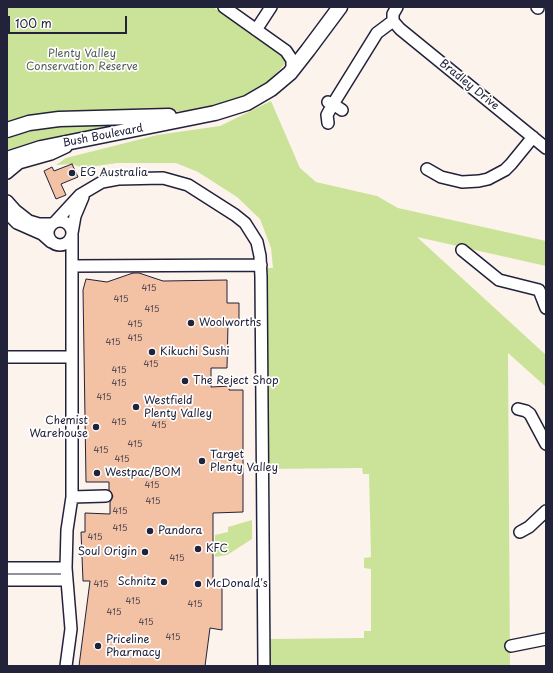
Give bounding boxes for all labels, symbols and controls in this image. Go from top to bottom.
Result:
scale bar [10,8,129,34]
text: 100 m [15,14,52,32]
park label: Plenty Valley Conservation Reserve [26,47,138,73]
street label: Bradley Drive [437,57,501,113]
street label: Bush Boulevard [62,122,144,150]
place label: EG Australia [80,166,148,180]
marker: EG Australia [67,168,77,178]
house number: 415 [141,284,157,294]
house number: 415 [113,295,129,305]
house number: 415 [144,305,160,315]
place label: Woolworths [199,316,261,330]
marker: Woolworths [186,318,196,328]
house number: 415 [127,320,143,330]
house number: 415 [127,334,143,344]
house number: 415 [105,338,121,348]
place label: Kikuchi Sushi [160,345,230,359]
marker: Kikuchi Sushi [147,347,157,357]
house number: 415 [143,360,159,370]
house number: 415 [111,366,127,376]
place label: The Reject Shop [193,374,279,388]
marker: The Reject Shop [180,376,190,386]
house number: 415 [111,379,127,389]
house number: 415 [96,393,112,403]
place label: Westfield Plenty Valley [144,394,212,420]
marker: Westfield Plenty Valley [131,402,141,412]
place label: Chemist Warehouse [29,414,88,440]
house number: 415 [111,418,127,428]
house number: 415 [151,421,167,431]
marker: Chemist Warehouse [91,422,101,432]
house number: 415 [127,440,143,450]
house number: 415 [93,446,109,456]
place label: Target Plenty Valley [210,448,278,474]
house number: 415 [114,455,130,465]
marker: Target Plenty Valley [197,456,207,466]
place label: Westpac/BOM [105,466,181,480]
marker: Westpac/BOM [92,468,102,478]
house number: 415 [144,481,160,491]
house number: 415 [145,497,161,507]
house number: 415 [112,507,128,517]
house number: 415 [112,524,128,534]
place label: Pandora [158,524,202,538]
marker: Pandora [145,526,155,536]
house number: 415 [87,533,103,543]
place label: KFC [206,542,228,556]
marker: KFC [193,544,203,554]
place label: Soul Origin [77,545,137,559]
marker: Soul Origin [140,547,150,557]
house number: 415 [169,554,185,564]
place label: Schnitz [118,575,156,589]
marker: Schnitz [159,577,169,587]
place label: McDonald's [206,577,268,591]
marker: McDonald's [193,579,203,589]
house number: 415 [93,580,109,590]
house number: 415 [125,597,141,607]
house number: 415 [187,600,203,610]
house number: 415 [106,608,122,618]
house number: 415 [138,618,154,628]
place label: Priceline Pharmacy [106,633,161,659]
house number: 415 [165,633,181,643]
marker: Priceline Pharmacy [93,641,103,651]

